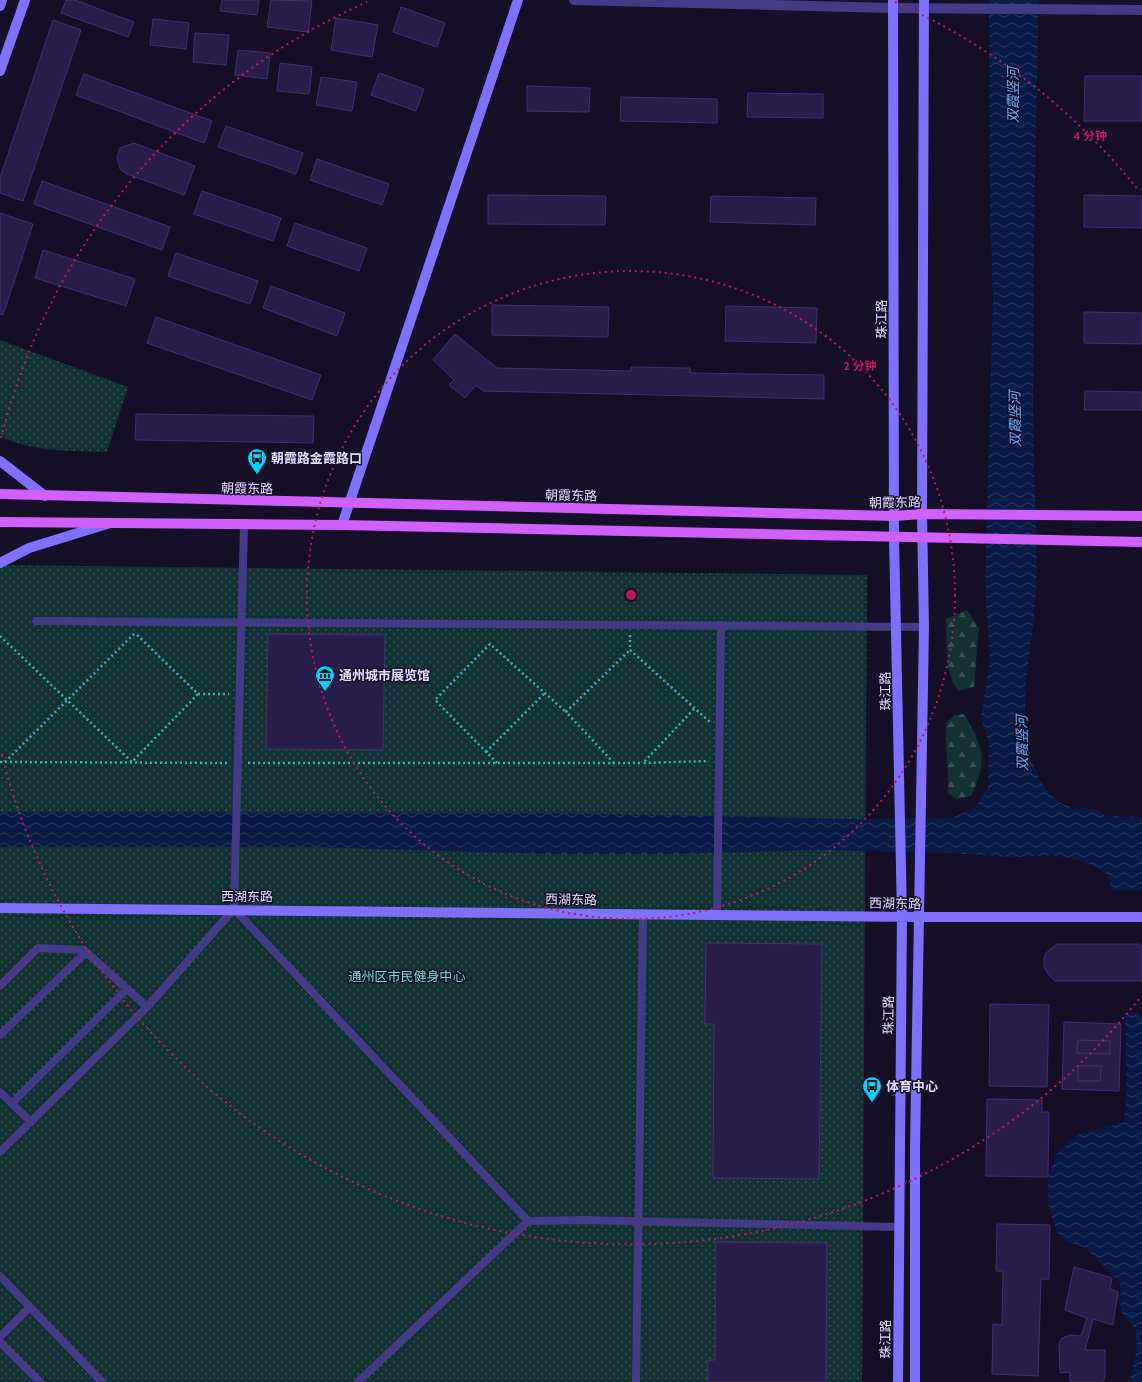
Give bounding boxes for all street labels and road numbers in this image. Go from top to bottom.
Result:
street label: 珠江路 [873,299,889,339]
street label: 朝霞东路 [221,480,273,496]
street label: 朝霞东路 [545,487,597,503]
street label: 朝霞东路 [869,494,921,510]
street label: 珠江路 [877,671,893,711]
street label: 西湖东路 [221,888,273,904]
street label: 西湖东路 [545,891,597,907]
street label: 西湖东路 [869,895,921,911]
street label: 珠江路 [880,995,896,1035]
street label: 珠江路 [877,1319,893,1359]

